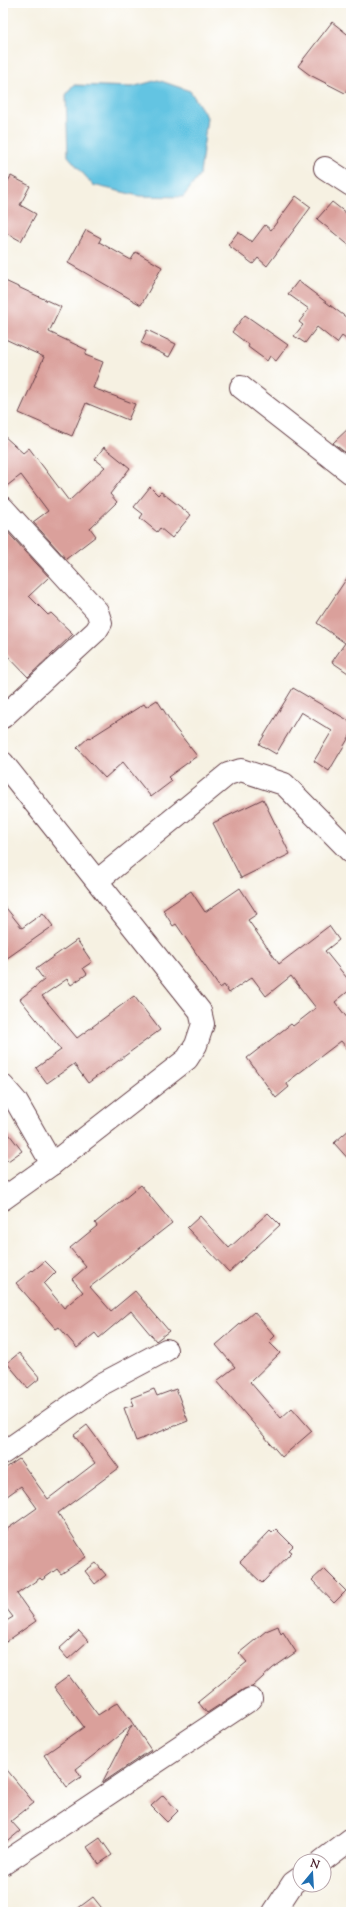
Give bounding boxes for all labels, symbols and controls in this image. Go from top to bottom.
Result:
north arrow [292,1853,332,1893]
text: N [307,1855,322,1873]

